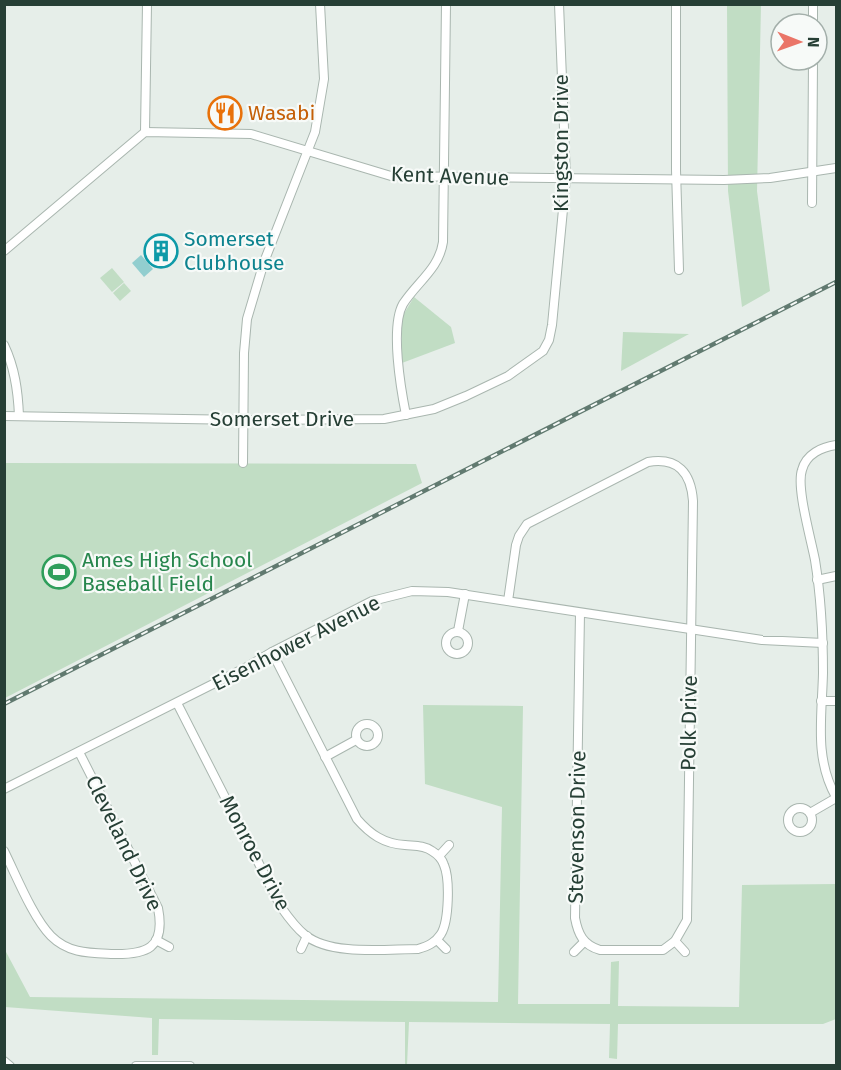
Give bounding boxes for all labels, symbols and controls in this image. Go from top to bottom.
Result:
north arrow [769,12,829,72]
text: N [804,37,823,48]
street label: Kingston Drive [548,74,574,212]
restaurant icon: Wasabi [207,95,243,131]
place label: Wasabi [248,100,315,126]
street label: Kent Avenue [390,161,510,191]
place label: Somerset Clubhouse [184,226,284,276]
building icon: Somerset Clubhouse [143,233,179,269]
street label: Somerset Drive [210,406,354,432]
place label: Ames High School Baseball Field [82,547,252,597]
sports icon: Ames High School Baseball Field [41,554,77,590]
street label: Eisenhower Avenue [208,589,384,697]
street label: Polk Drive [675,675,703,771]
street label: Stevenson Drive [563,750,591,904]
street label: Cleveland Drive [80,771,168,915]
street label: Monroe Drive [214,791,296,915]

